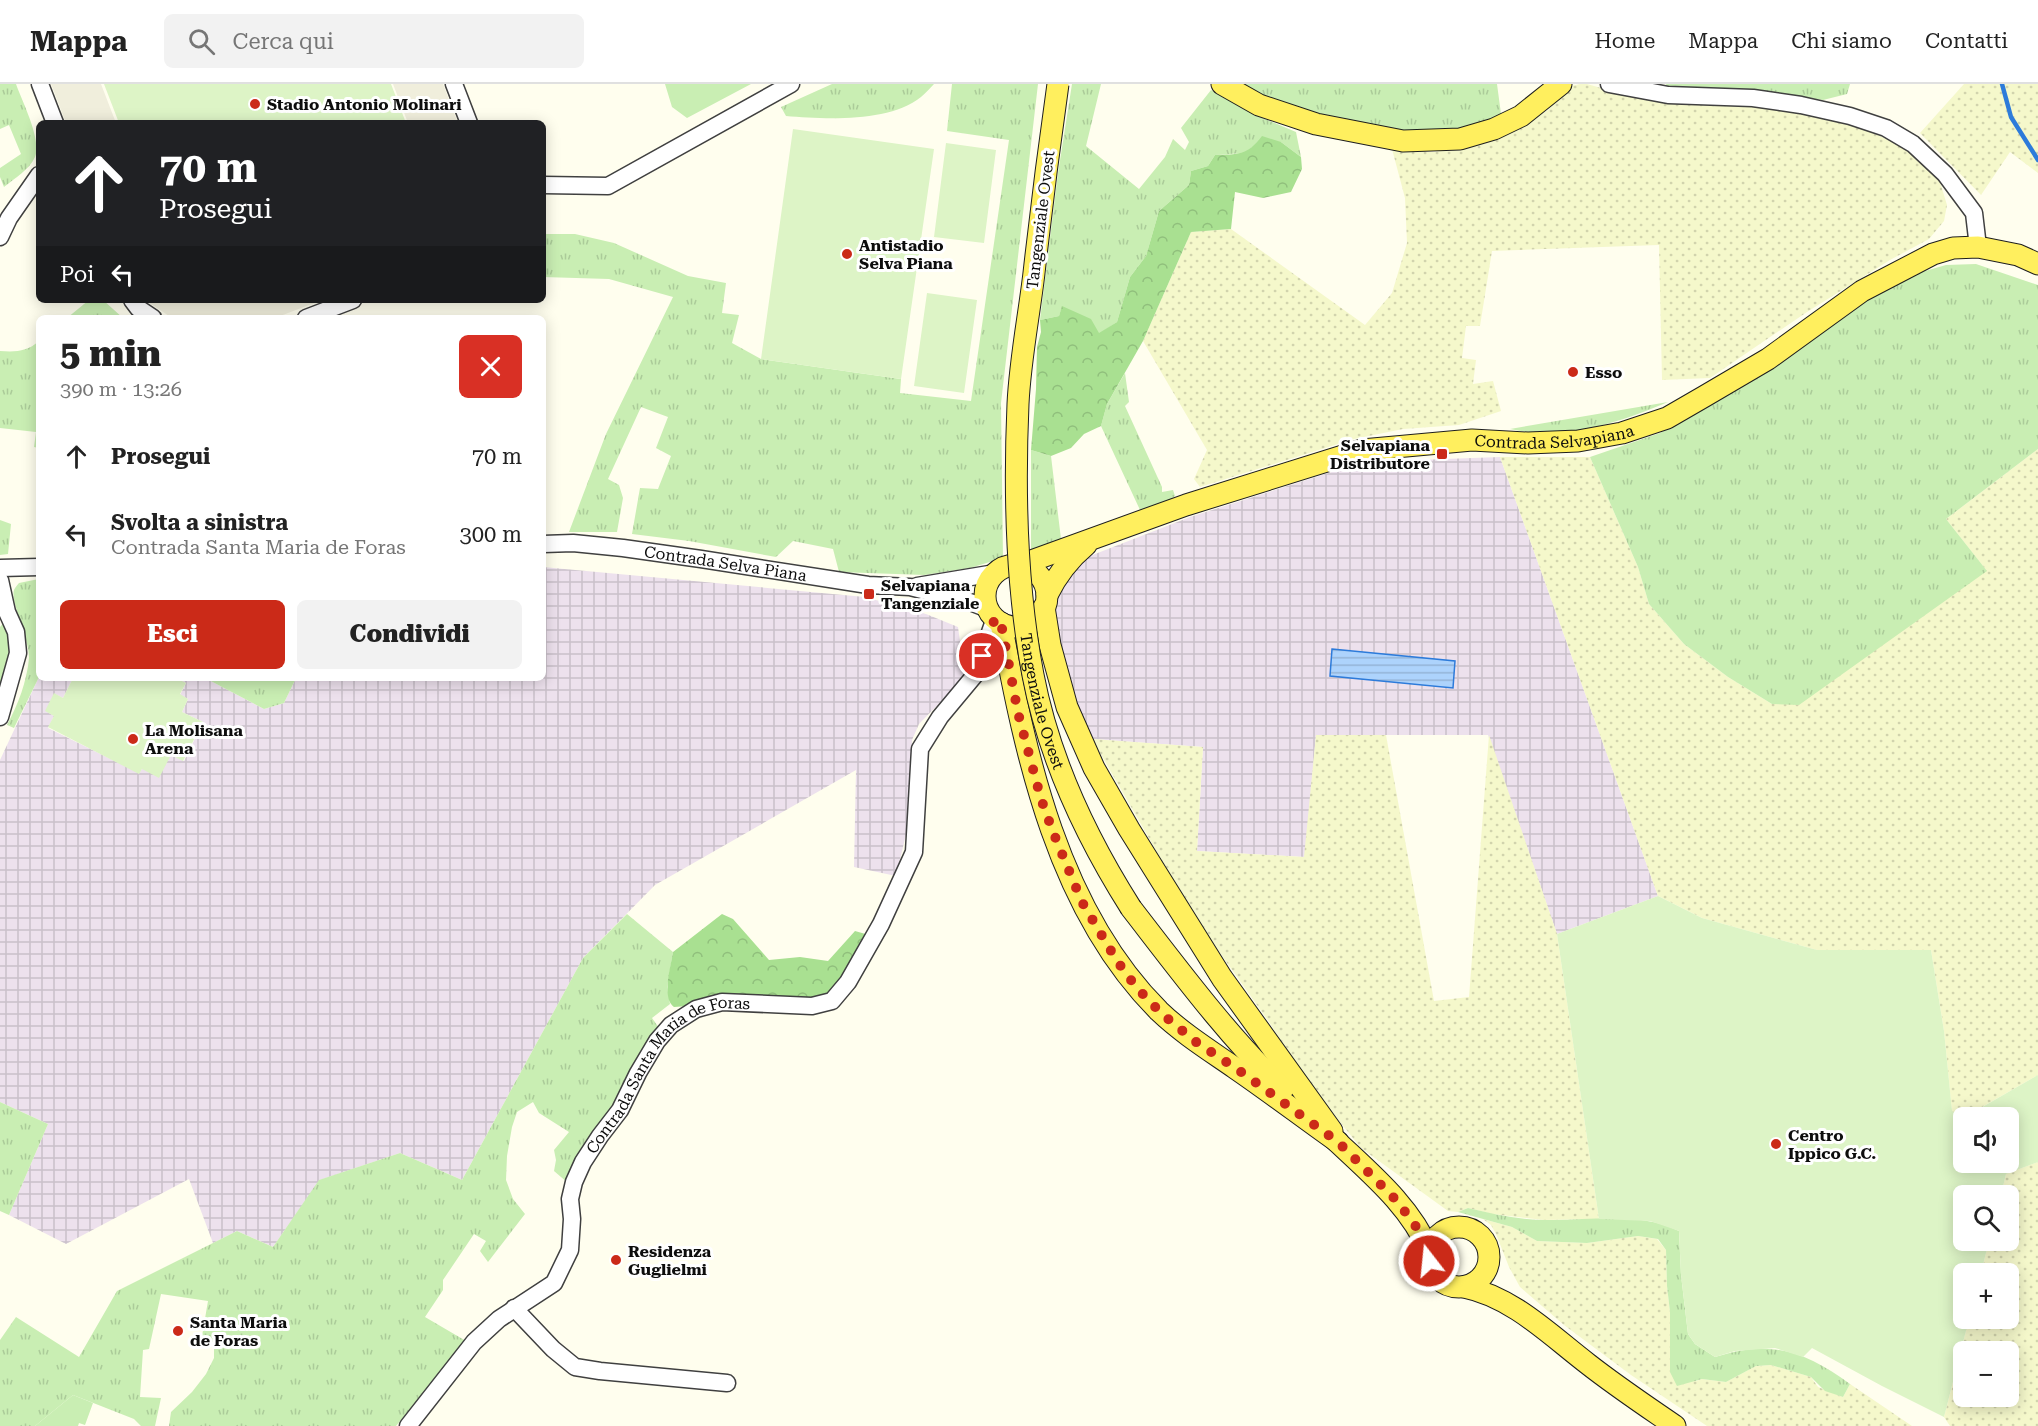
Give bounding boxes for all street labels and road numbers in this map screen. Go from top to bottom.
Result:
street label: Tangenziale Ovest [1023,150,1058,291]
street label: Contrada Selvapiana [1474,421,1637,453]
street label: Contrada Selva Piana [643,542,809,585]
street label: Tangenziale Ovest [1016,632,1068,772]
street label: Contrada Santa Maria de Foras [582,993,751,1157]

